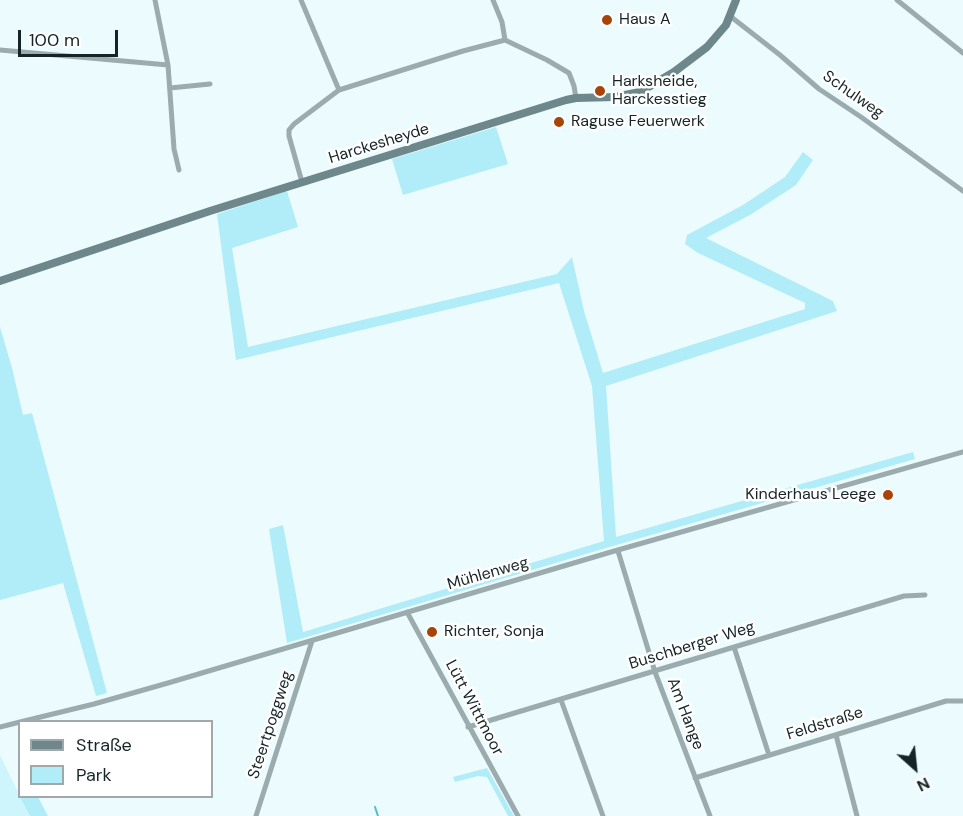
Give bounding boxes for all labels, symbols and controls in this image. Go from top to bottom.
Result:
place label: Haus A [619,10,671,30]
marker: Haus A [600,13,614,27]
scale bar [21,18,122,56]
text: 100 m [29,28,80,52]
street label: Schulweg [819,67,887,123]
place label: Harksheide, Harckesstieg [612,72,707,110]
marker: Harksheide, Harckesstieg [593,84,607,98]
place label: Raguse Feuerwerk [571,112,705,132]
marker: Raguse Feuerwerk [552,115,566,129]
street label: Harckesheyde [326,120,432,168]
place label: Kinderhaus Leege [745,485,876,505]
marker: Kinderhaus Leege [881,488,895,502]
street label: Mühlenweg [445,553,531,595]
street label: Buschberger Weg [627,618,757,674]
place label: Richter, Sonja [444,622,544,642]
marker: Richter, Sonja [425,625,439,639]
street label: Lütt Wittmoor [441,657,507,759]
street label: Steertpoggweg [244,668,298,782]
street label: Am Hange [662,675,708,753]
street label: Feldstraße [784,703,866,745]
legend [18,720,213,798]
text: Straße [76,733,132,757]
north arrow [885,738,945,798]
text: Park [76,763,112,787]
text: N [913,772,933,796]

